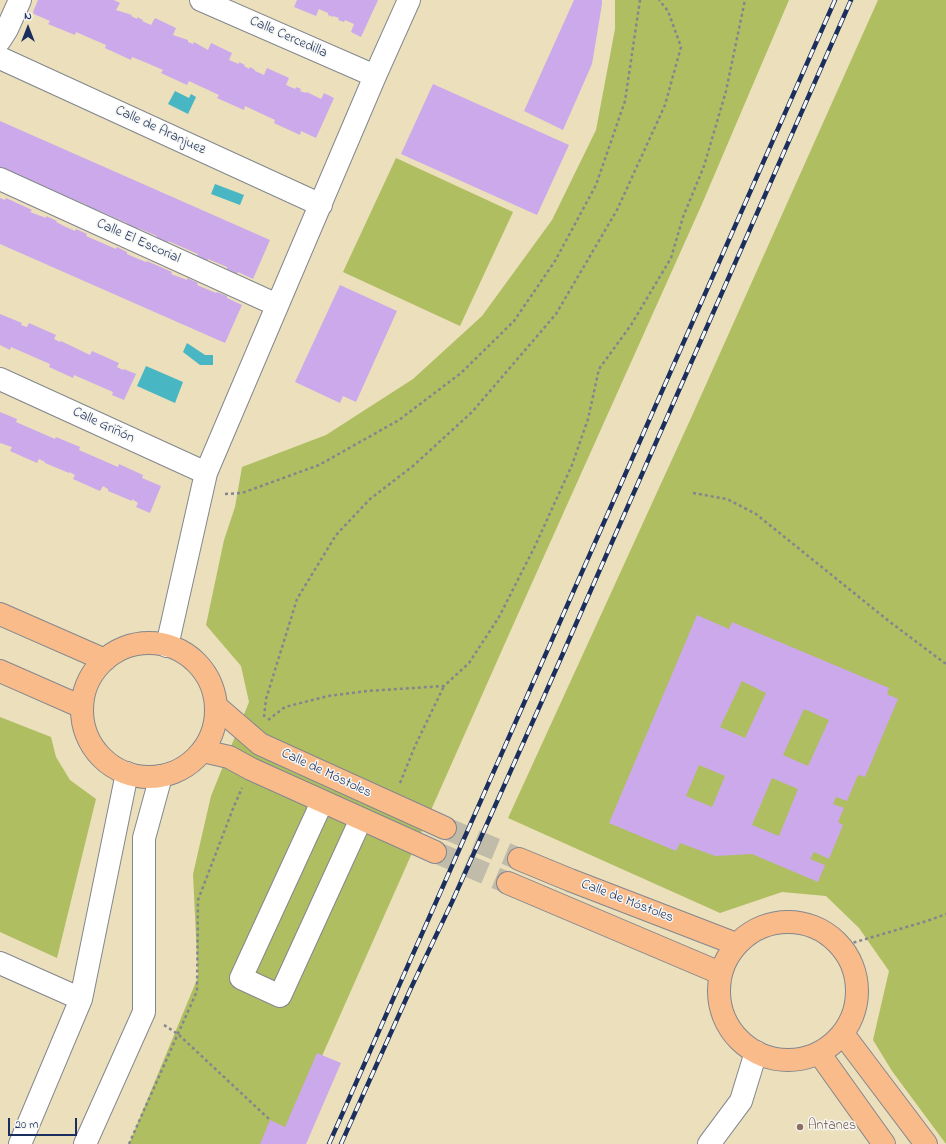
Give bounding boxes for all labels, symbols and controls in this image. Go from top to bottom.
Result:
north arrow [8,8,48,48]
text: N [24,8,32,24]
street label: Calle Cercedilla [247,13,329,63]
street label: Calle de Aranjuez [112,103,208,159]
street label: Calle El Escorial [94,216,182,268]
street label: Calle Griñón [69,404,137,448]
street label: Calle de Móstoles [278,746,374,802]
street label: Calle de Móstoles [578,877,676,927]
scale bar [10,1110,79,1136]
text: 20 m [15,1116,38,1134]
place label: Antanes [808,1119,856,1135]
marker: Antanes [795,1122,805,1132]

